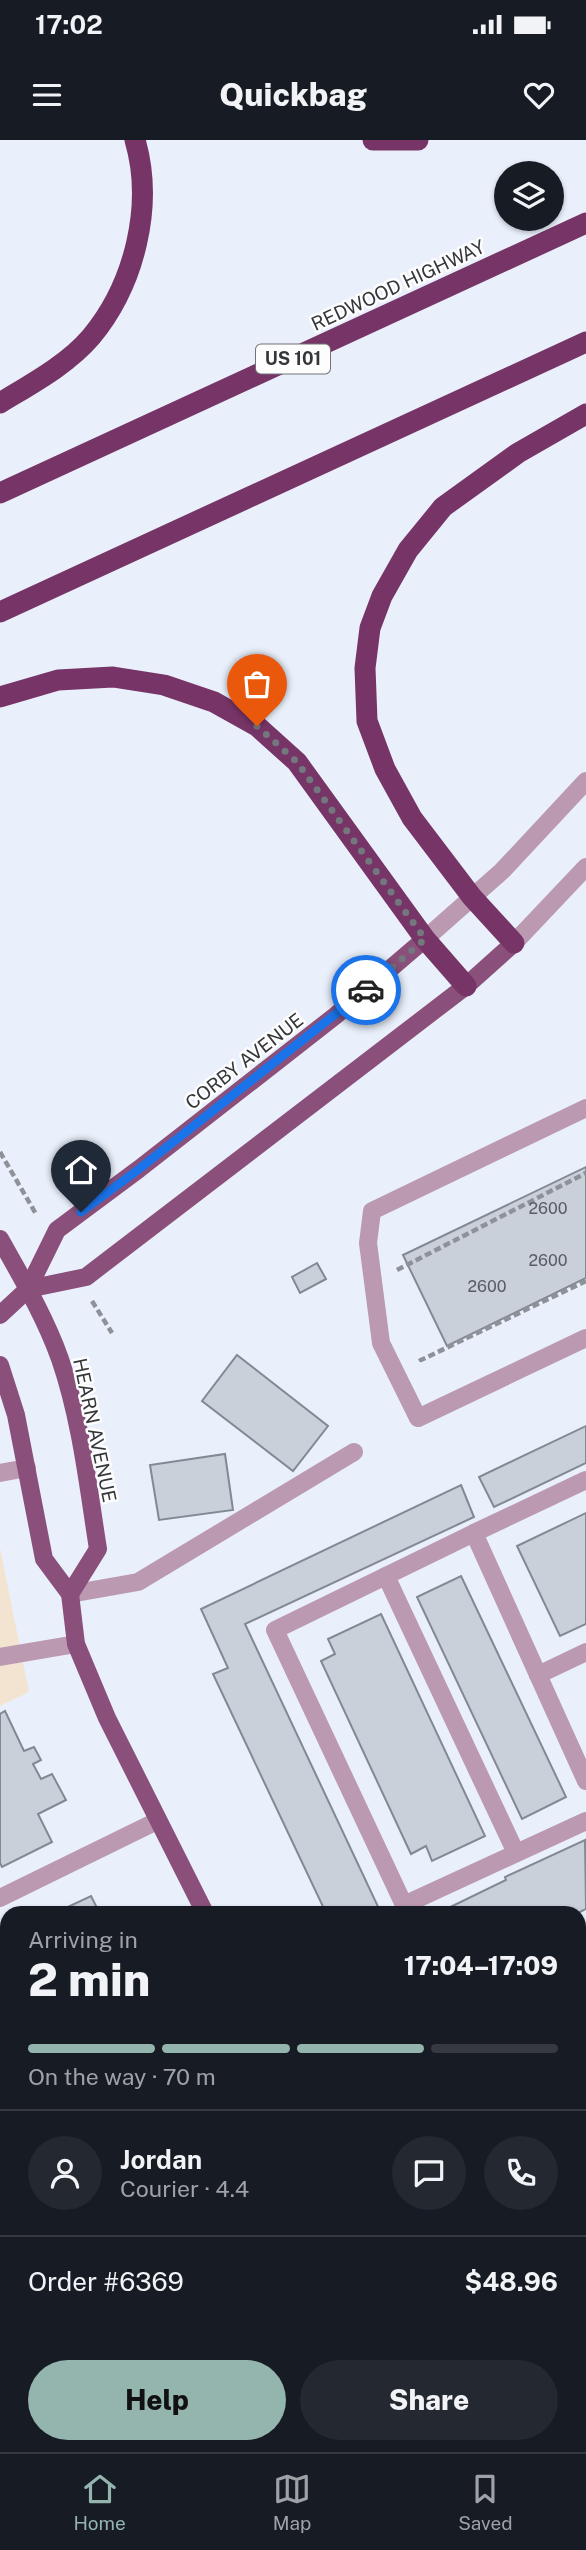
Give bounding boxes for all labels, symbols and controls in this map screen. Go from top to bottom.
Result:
text: 17:02 [35,9,103,40]
icon: menu [28,76,66,114]
text: Quickbag [219,76,367,113]
icon: heart [520,76,558,114]
map controls [494,161,564,231]
button: layers [494,161,564,231]
street label: REDWOOD HIGHWAY [308,235,489,335]
road number: US 101 [256,344,330,373]
pin [227,654,287,726]
icon: bag [238,665,276,703]
courier [331,955,401,1025]
icon: car [347,971,385,1009]
street label: CORBY AVENUE [181,1008,307,1114]
pin [51,1140,111,1212]
icon: home [62,1151,100,1189]
house number: 2600 [529,1199,568,1218]
house number: 2600 [529,1251,568,1270]
house number: 2600 [468,1277,507,1296]
street label: HEARN AVENUE [69,1356,121,1504]
text: Arriving in [28,1926,138,1953]
text: 17:04–17:09 [404,1950,558,1981]
text: 2 min [28,1952,150,2006]
text: On the way · 70 m [28,2063,216,2090]
button: person [28,2136,102,2210]
button: chat [392,2136,466,2210]
button: phone [484,2136,558,2210]
text: Jordan [120,2144,202,2175]
text: Courier · 4.4 [120,2175,249,2202]
text: Order #6369 [28,2266,184,2297]
text: $48.96 [465,2266,558,2297]
button: Help [28,2360,286,2440]
button: Share [300,2360,558,2440]
tab: Home [73,2470,126,2534]
tab: Map [273,2470,311,2534]
tab: Saved [458,2470,513,2534]

